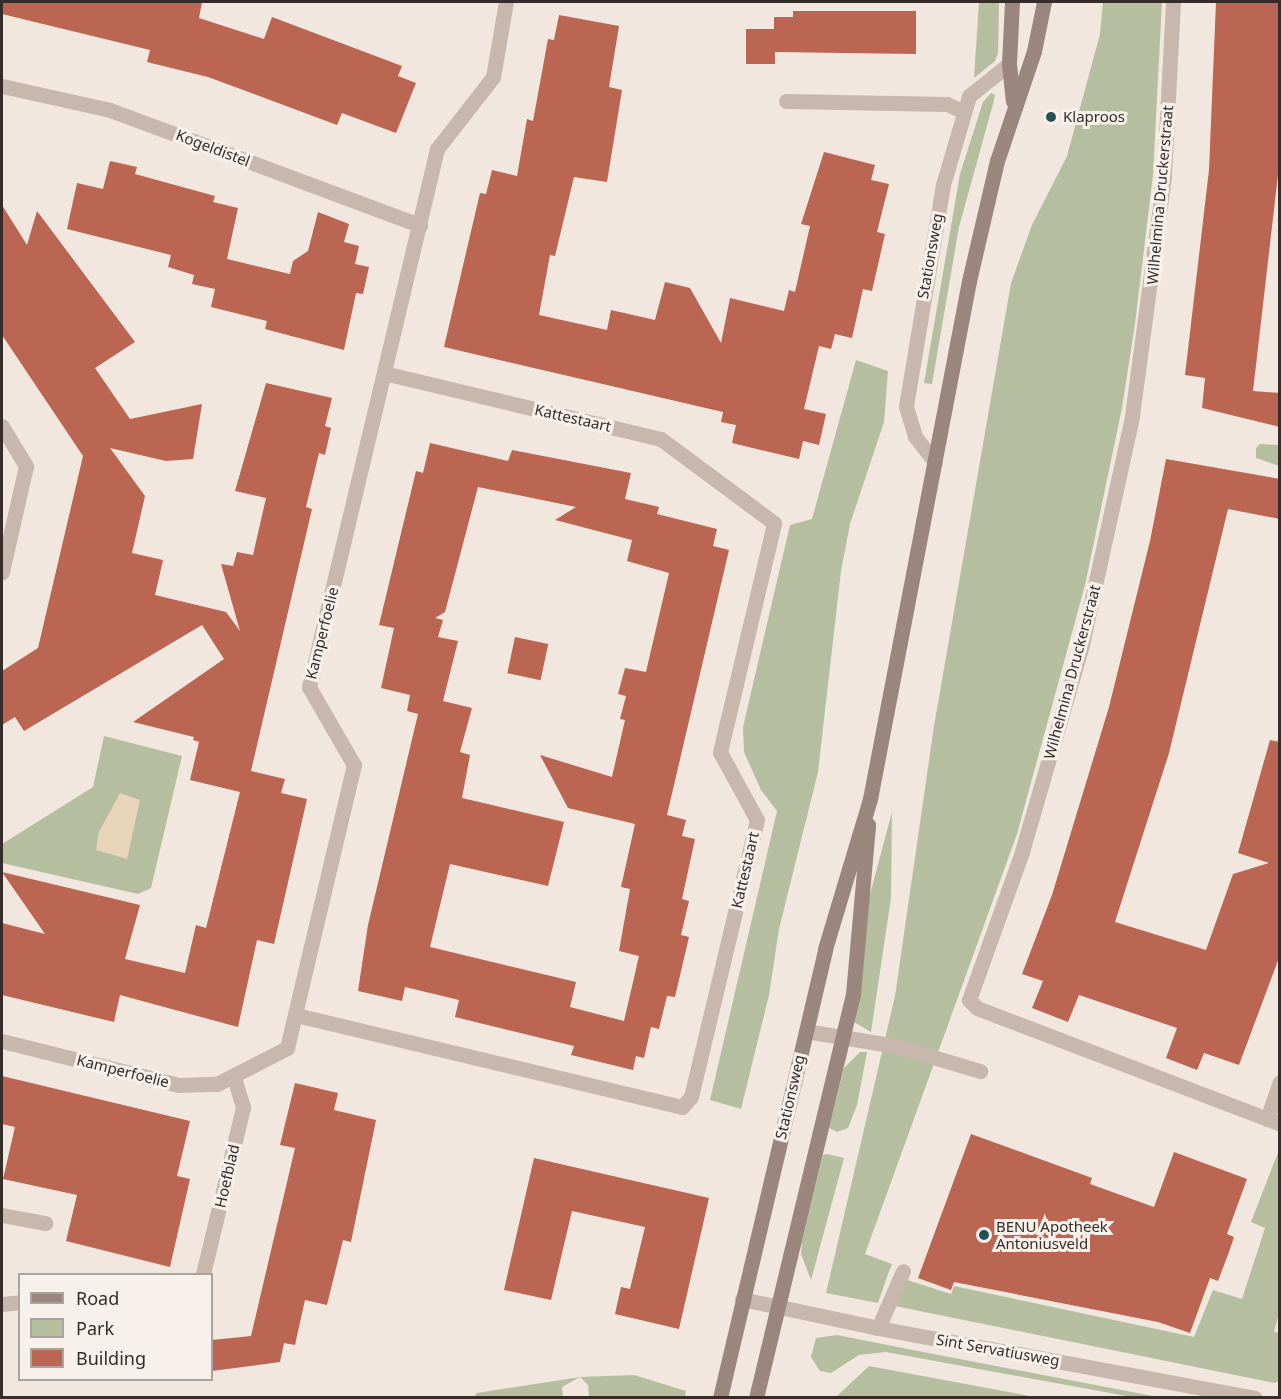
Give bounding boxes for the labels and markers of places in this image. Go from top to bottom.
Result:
place label: Klaproos [1063,108,1125,126]
marker: Klaproos [1044,110,1058,124]
place label: BENU Apotheek Antoniusveld [996,1217,1108,1252]
marker: BENU Apotheek Antoniusveld [977,1228,991,1242]

